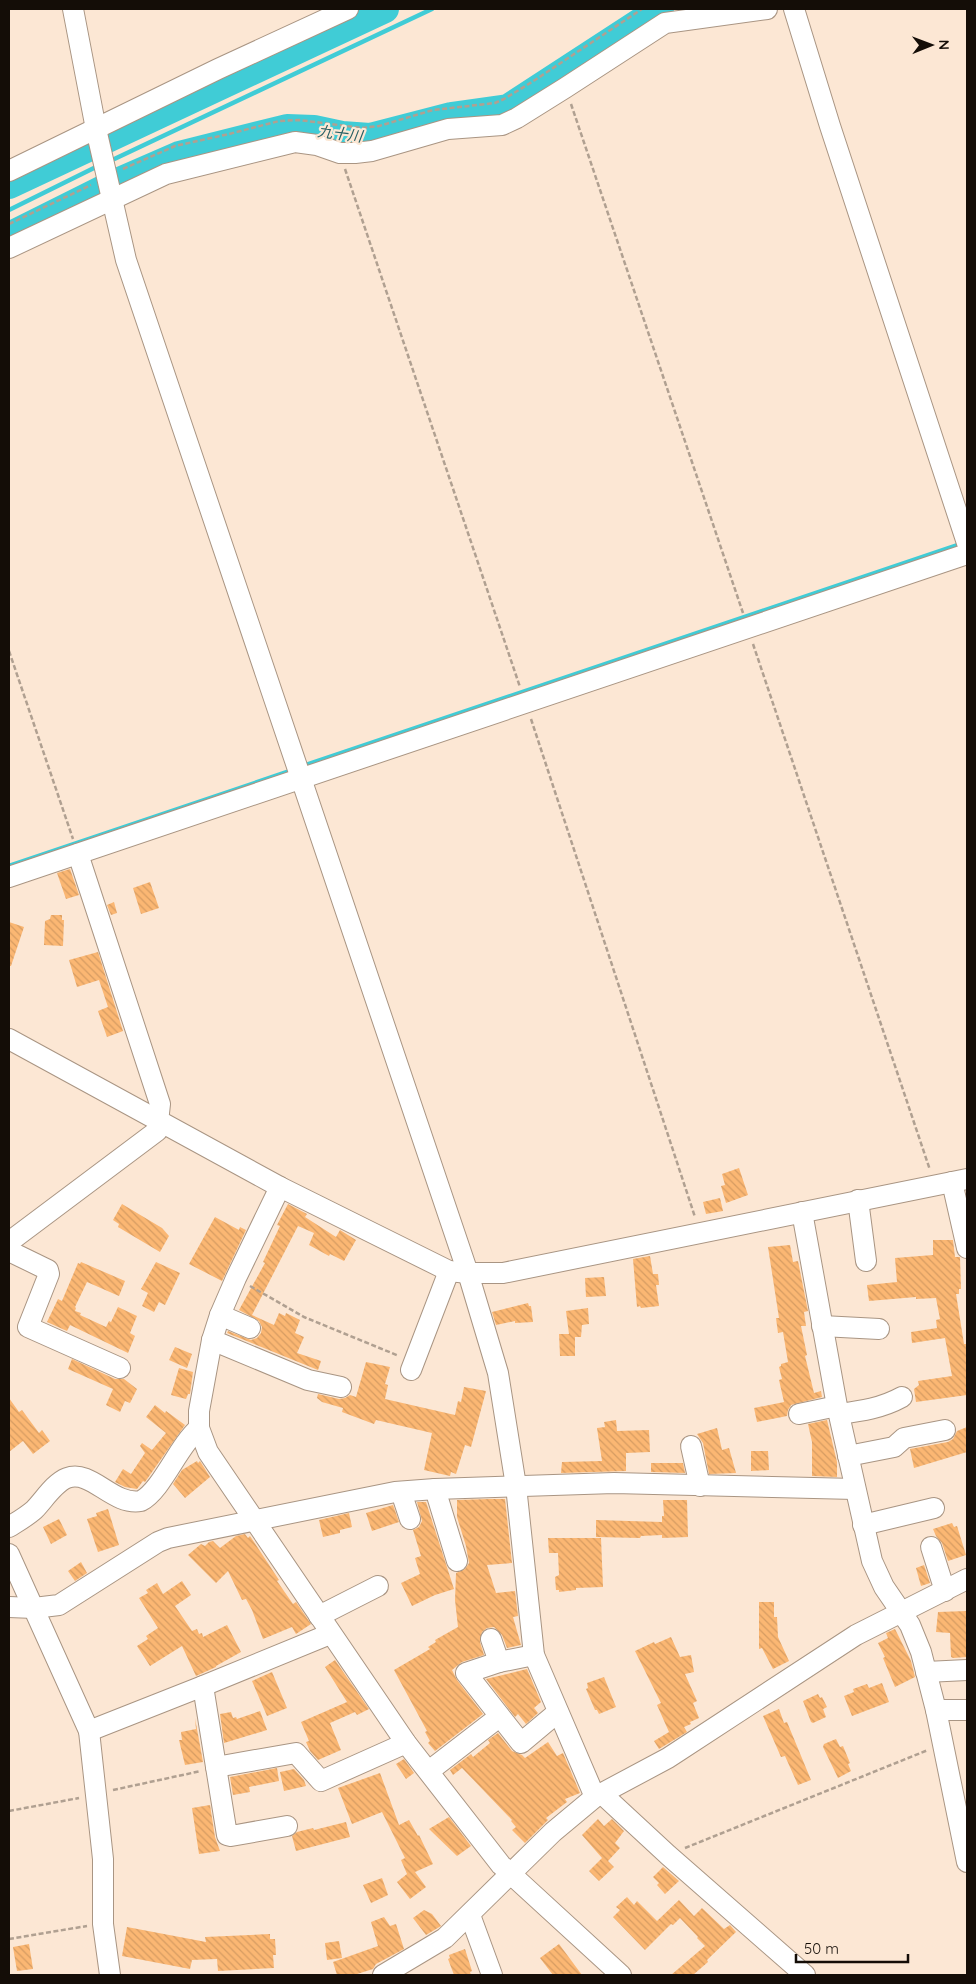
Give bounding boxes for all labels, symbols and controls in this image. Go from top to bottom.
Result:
north arrow [906,20,956,70]
text: N [935,39,953,50]
water label: 九十川 [317,121,366,146]
scale bar [796,1932,908,1964]
text: 50 m [804,1939,839,1958]

